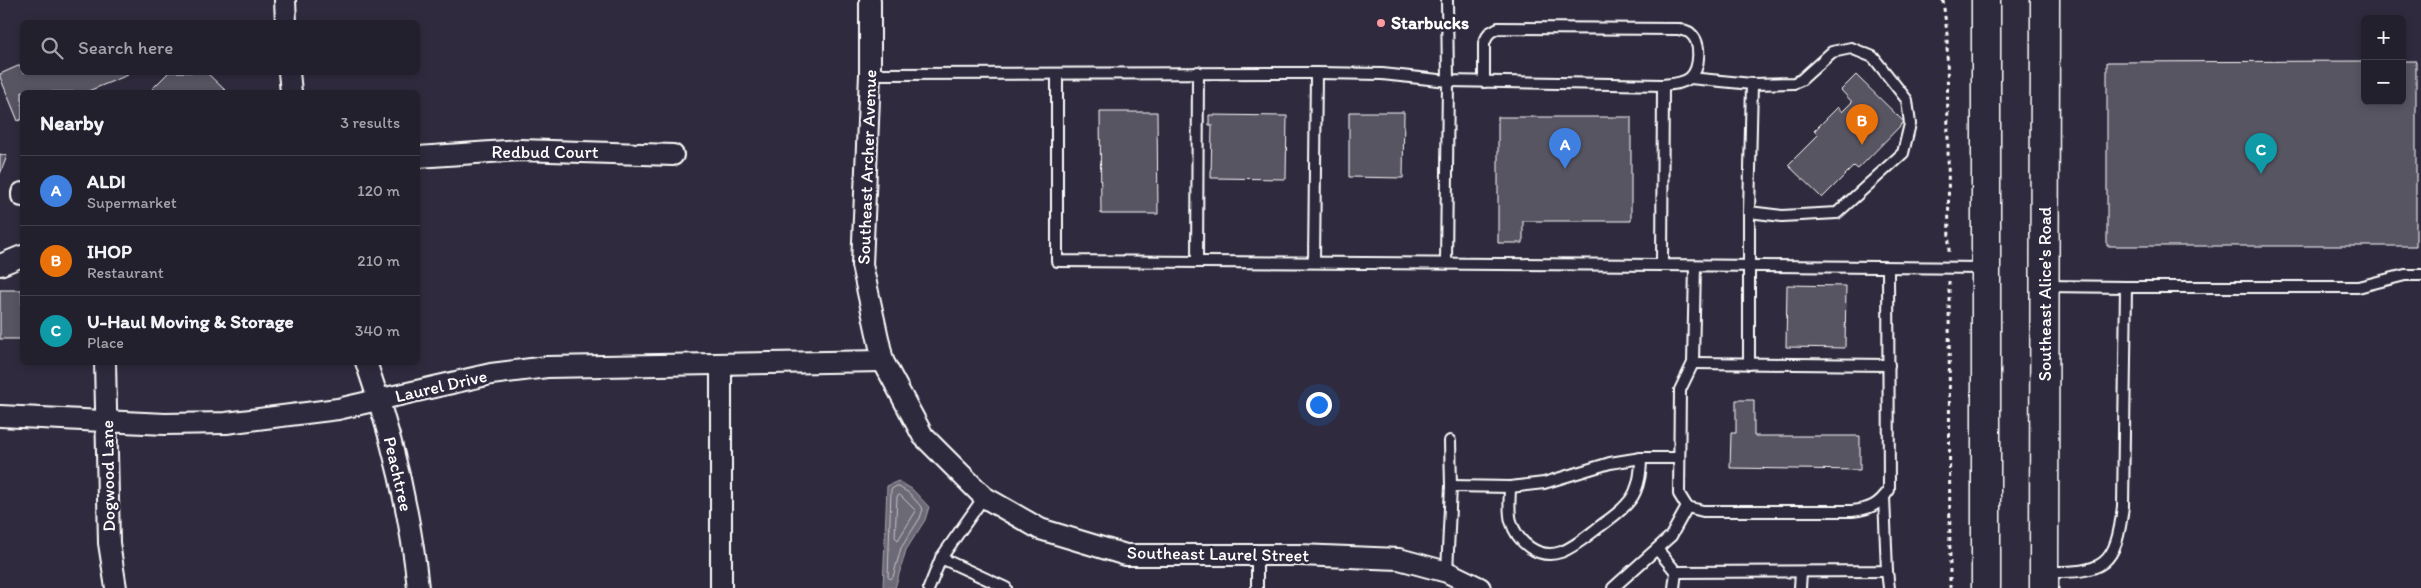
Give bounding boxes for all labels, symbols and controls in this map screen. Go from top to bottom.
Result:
place label: Starbucks [1391,12,1469,34]
map controls [2361,15,2406,105]
button: + [2361,15,2406,60]
marker: Starbucks [1375,17,1387,29]
search box [20,20,420,75]
icon: search [38,34,66,62]
text: Search here [78,36,173,59]
button: − [2361,60,2406,105]
street label: Southeast Archer Avenue [853,69,881,265]
pin: B [1846,104,1878,145]
text: Nearby [40,110,104,135]
text: 3 results [340,113,400,132]
pin: A [1549,128,1581,169]
pin: C [2245,133,2277,174]
street label: Redbud Court [492,141,599,163]
text: ALDI [87,170,126,193]
text: A [51,181,61,200]
text: 120 m [357,181,400,200]
text: Supermarket [87,193,177,212]
street label: Southeast Alice's Road [2034,206,2056,381]
text: IHOP [87,240,132,263]
text: B [51,251,61,270]
text: 210 m [357,251,400,270]
text: Restaurant [87,263,164,282]
text: U-Haul Moving & Storage [87,310,294,333]
text: C [51,321,61,340]
text: 340 m [355,321,400,340]
text: Place [87,333,124,352]
street label: Laurel Drive [393,365,489,407]
your location [1306,392,1332,418]
street label: Dogwood Lane [96,420,120,532]
street label: Peachtree [379,434,417,514]
street label: Southeast Laurel Street [1127,541,1310,567]

